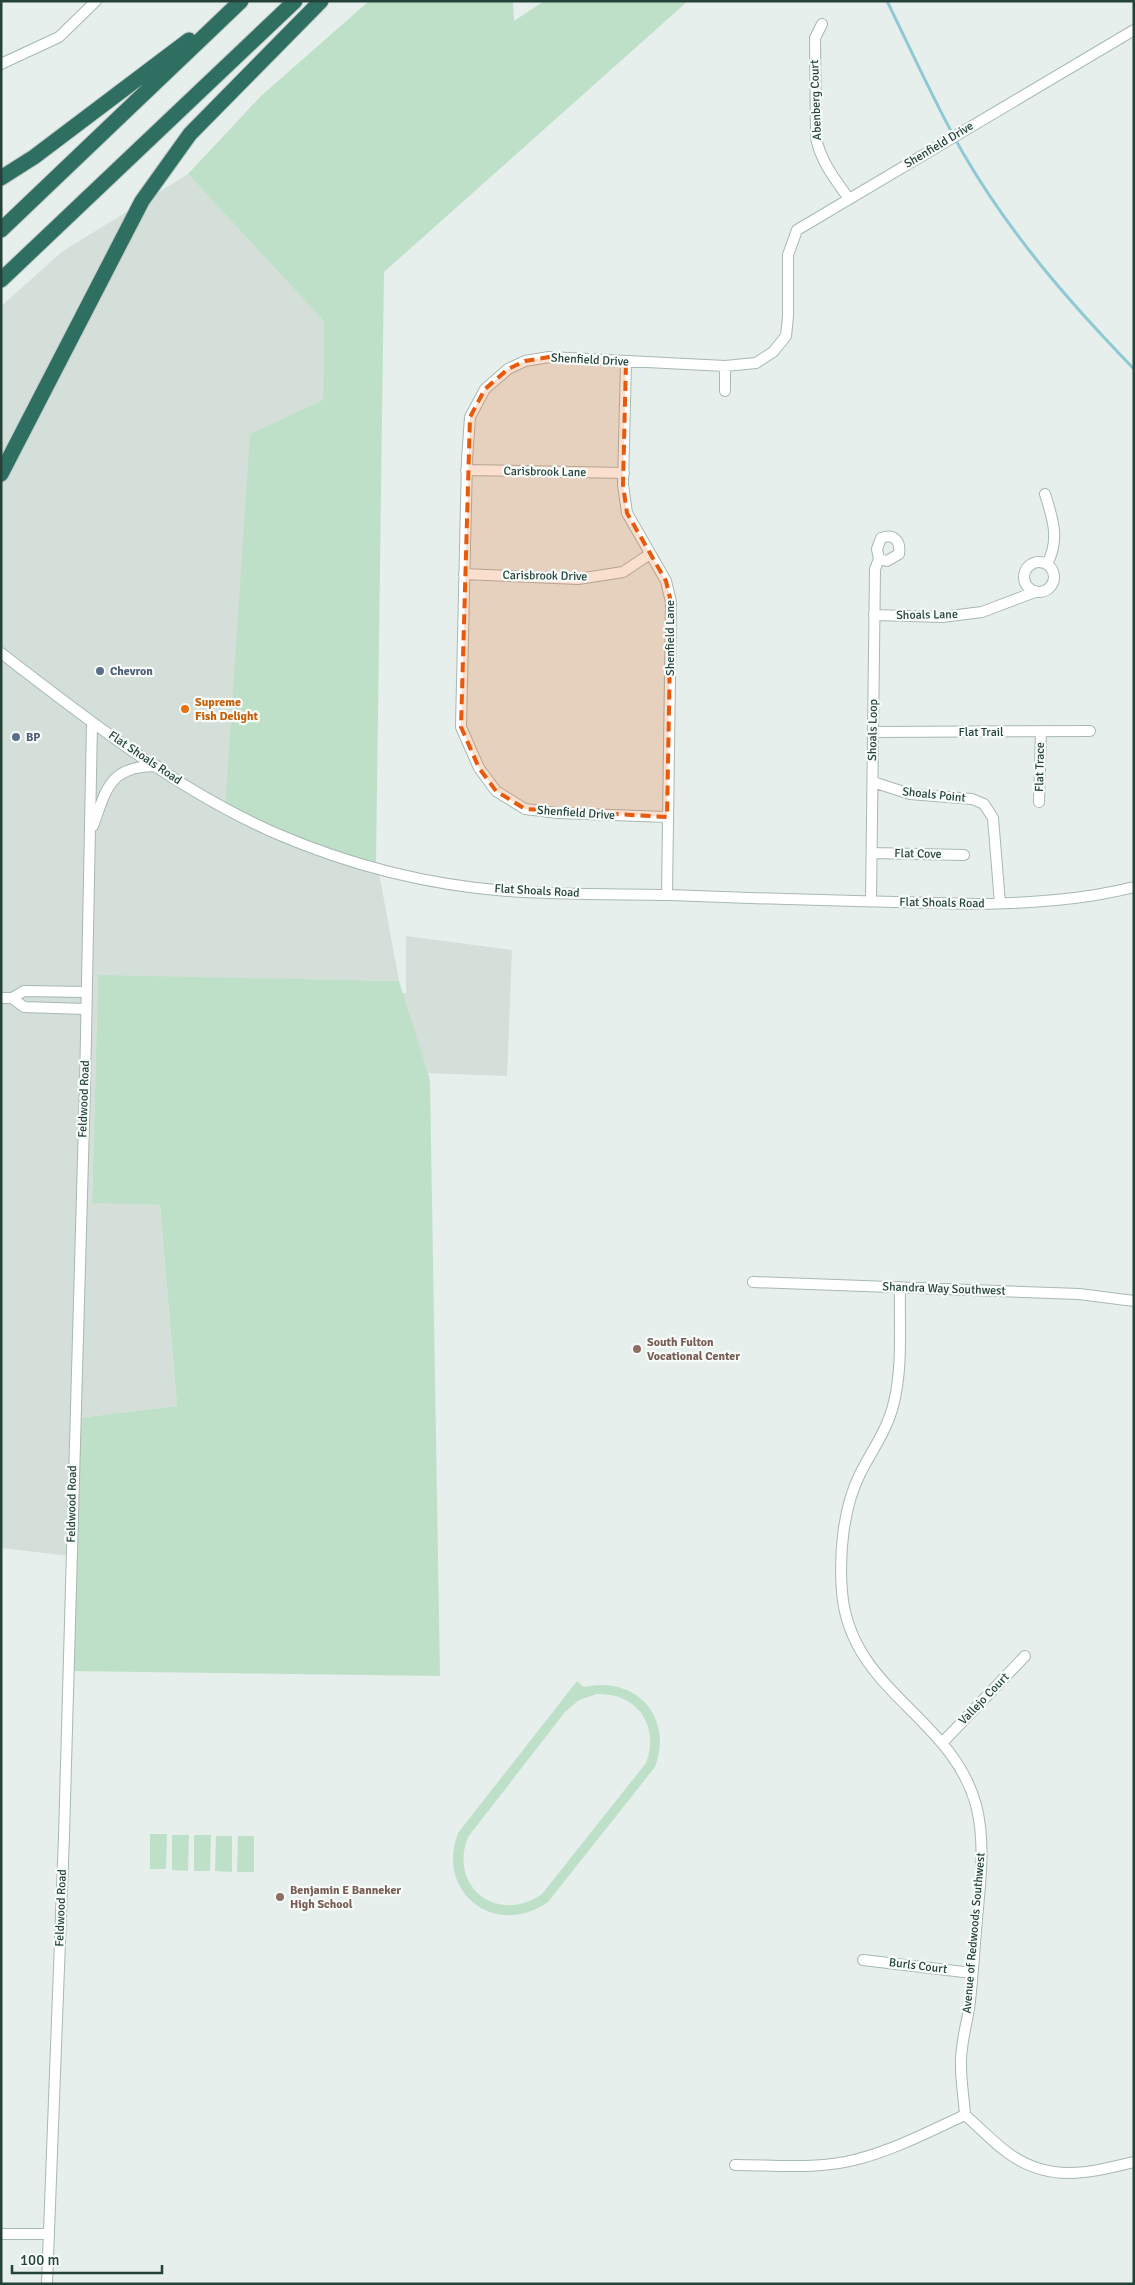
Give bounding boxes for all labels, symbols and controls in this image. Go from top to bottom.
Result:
street label: Abenberg Court [807,59,825,141]
street label: Shenfield Drive [902,118,976,172]
street label: Shenfield Drive [551,350,629,370]
street label: Carisbrook Lane [503,464,587,480]
street label: Carisbrook Drive [502,568,588,584]
street label: Shenfield Lane [663,600,678,676]
street label: Shoals Lane [896,607,958,623]
place label: Chevron [110,664,153,679]
marker: Chevron [94,665,106,677]
place label: Supreme Fish Delight [195,695,259,724]
street label: Shoals Loop [865,699,881,761]
marker: Supreme Fish Delight [179,703,191,715]
street label: Flat Trail [958,725,1004,740]
street label: Flat Shoals Road [105,728,185,788]
place label: BP [26,730,40,745]
marker: BP [10,731,22,743]
street label: Flat Trace [1032,742,1048,792]
street label: Shoals Point [902,784,966,806]
street label: Shenfield Drive [537,803,615,823]
street label: Flat Cove [894,846,942,862]
street label: Flat Shoals Road [494,881,580,901]
street label: Flat Shoals Road [899,895,985,911]
street label: Feldwood Road [75,1060,93,1138]
street label: Shandra Way Southwest [882,1279,1006,1299]
place label: South Fulton Vocational Center [647,1335,740,1364]
marker: South Fulton Vocational Center [631,1343,643,1355]
street label: Feldwood Road [64,1465,80,1543]
street label: Vallejo Court [956,1670,1012,1728]
street label: Avenue of Redwoods Southwest [959,1852,989,2014]
street label: Feldwood Road [52,1869,70,1947]
place label: Benjamin E Banneker High School [290,1883,401,1912]
marker: Benjamin E Banneker High School [274,1891,286,1903]
street label: Burls Court [888,1955,948,1977]
scale bar [12,2242,162,2274]
text: 100 m [20,2251,60,2269]

